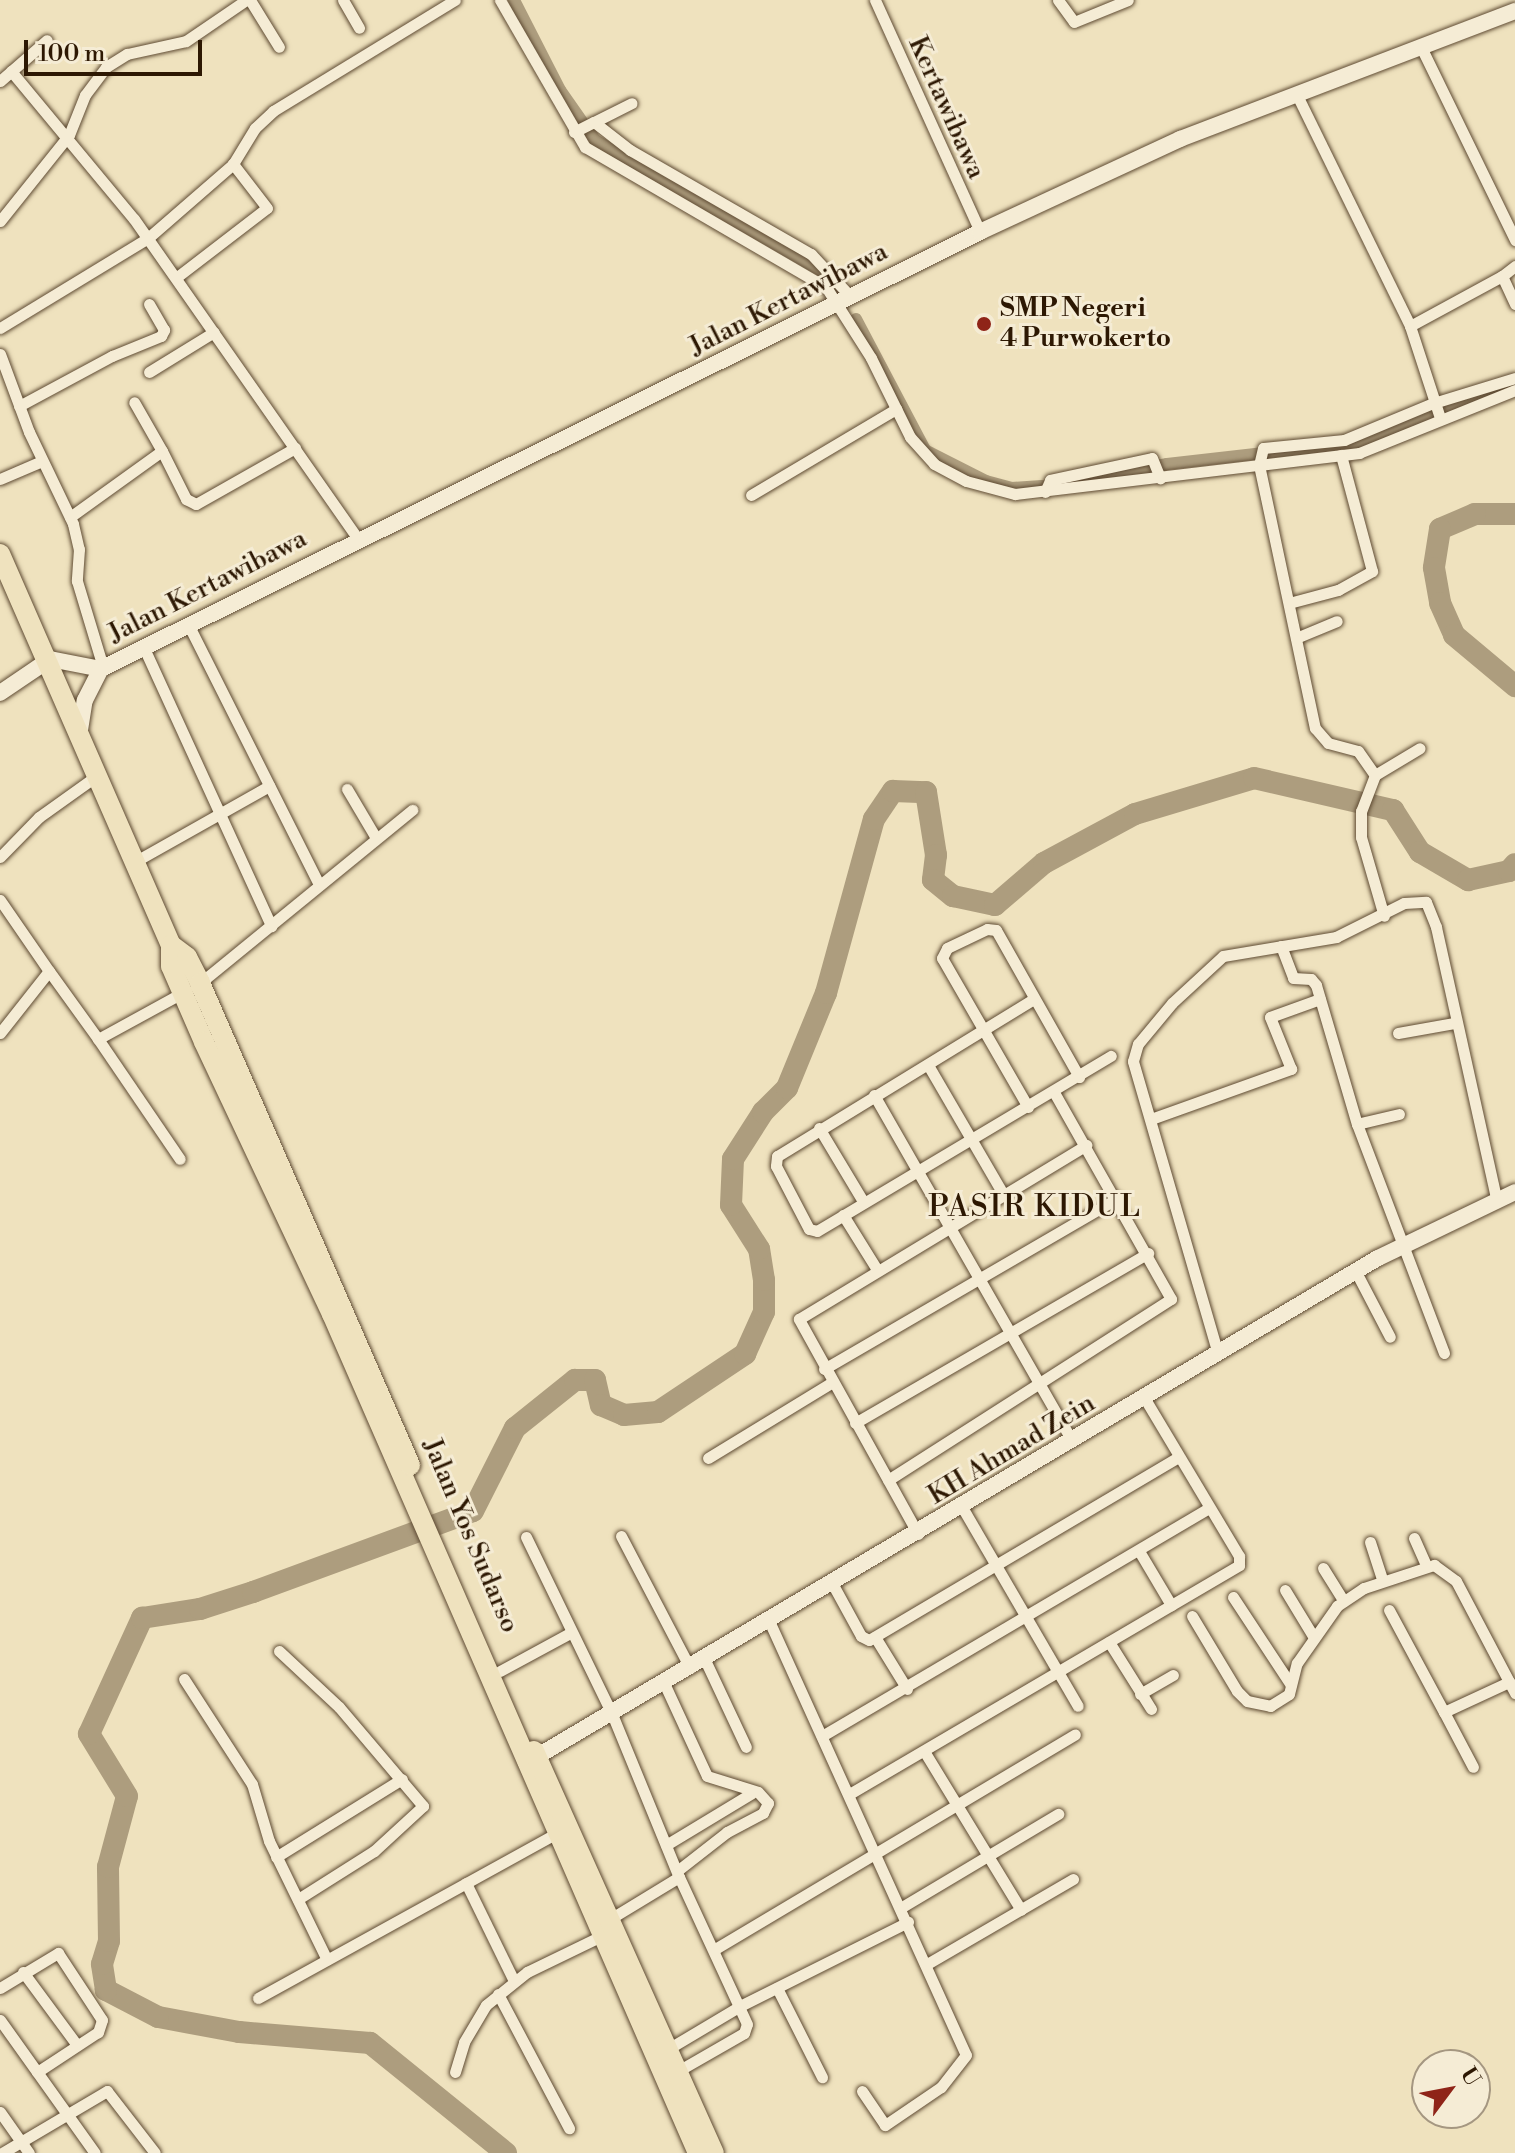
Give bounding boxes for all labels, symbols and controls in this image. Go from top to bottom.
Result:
scale bar [28,24,206,74]
street label: Kertawibawa [901,32,991,184]
text: 100 m [38,39,105,69]
street label: Jalan Kertawibawa [685,237,893,363]
place label: SMP Negeri 4 Purwokerto [1000,293,1171,354]
marker: SMP Negeri 4 Purwokerto [975,315,993,333]
street label: Jalan Kertawibawa [104,524,312,650]
district label: PASIR KIDUL [928,1189,1142,1225]
street label: KH Ahmad Zein [923,1388,1101,1512]
street label: Jalan Yos Sudarso [415,1435,525,1637]
north arrow [1411,2049,1491,2129]
text: U [1454,2063,1486,2091]

